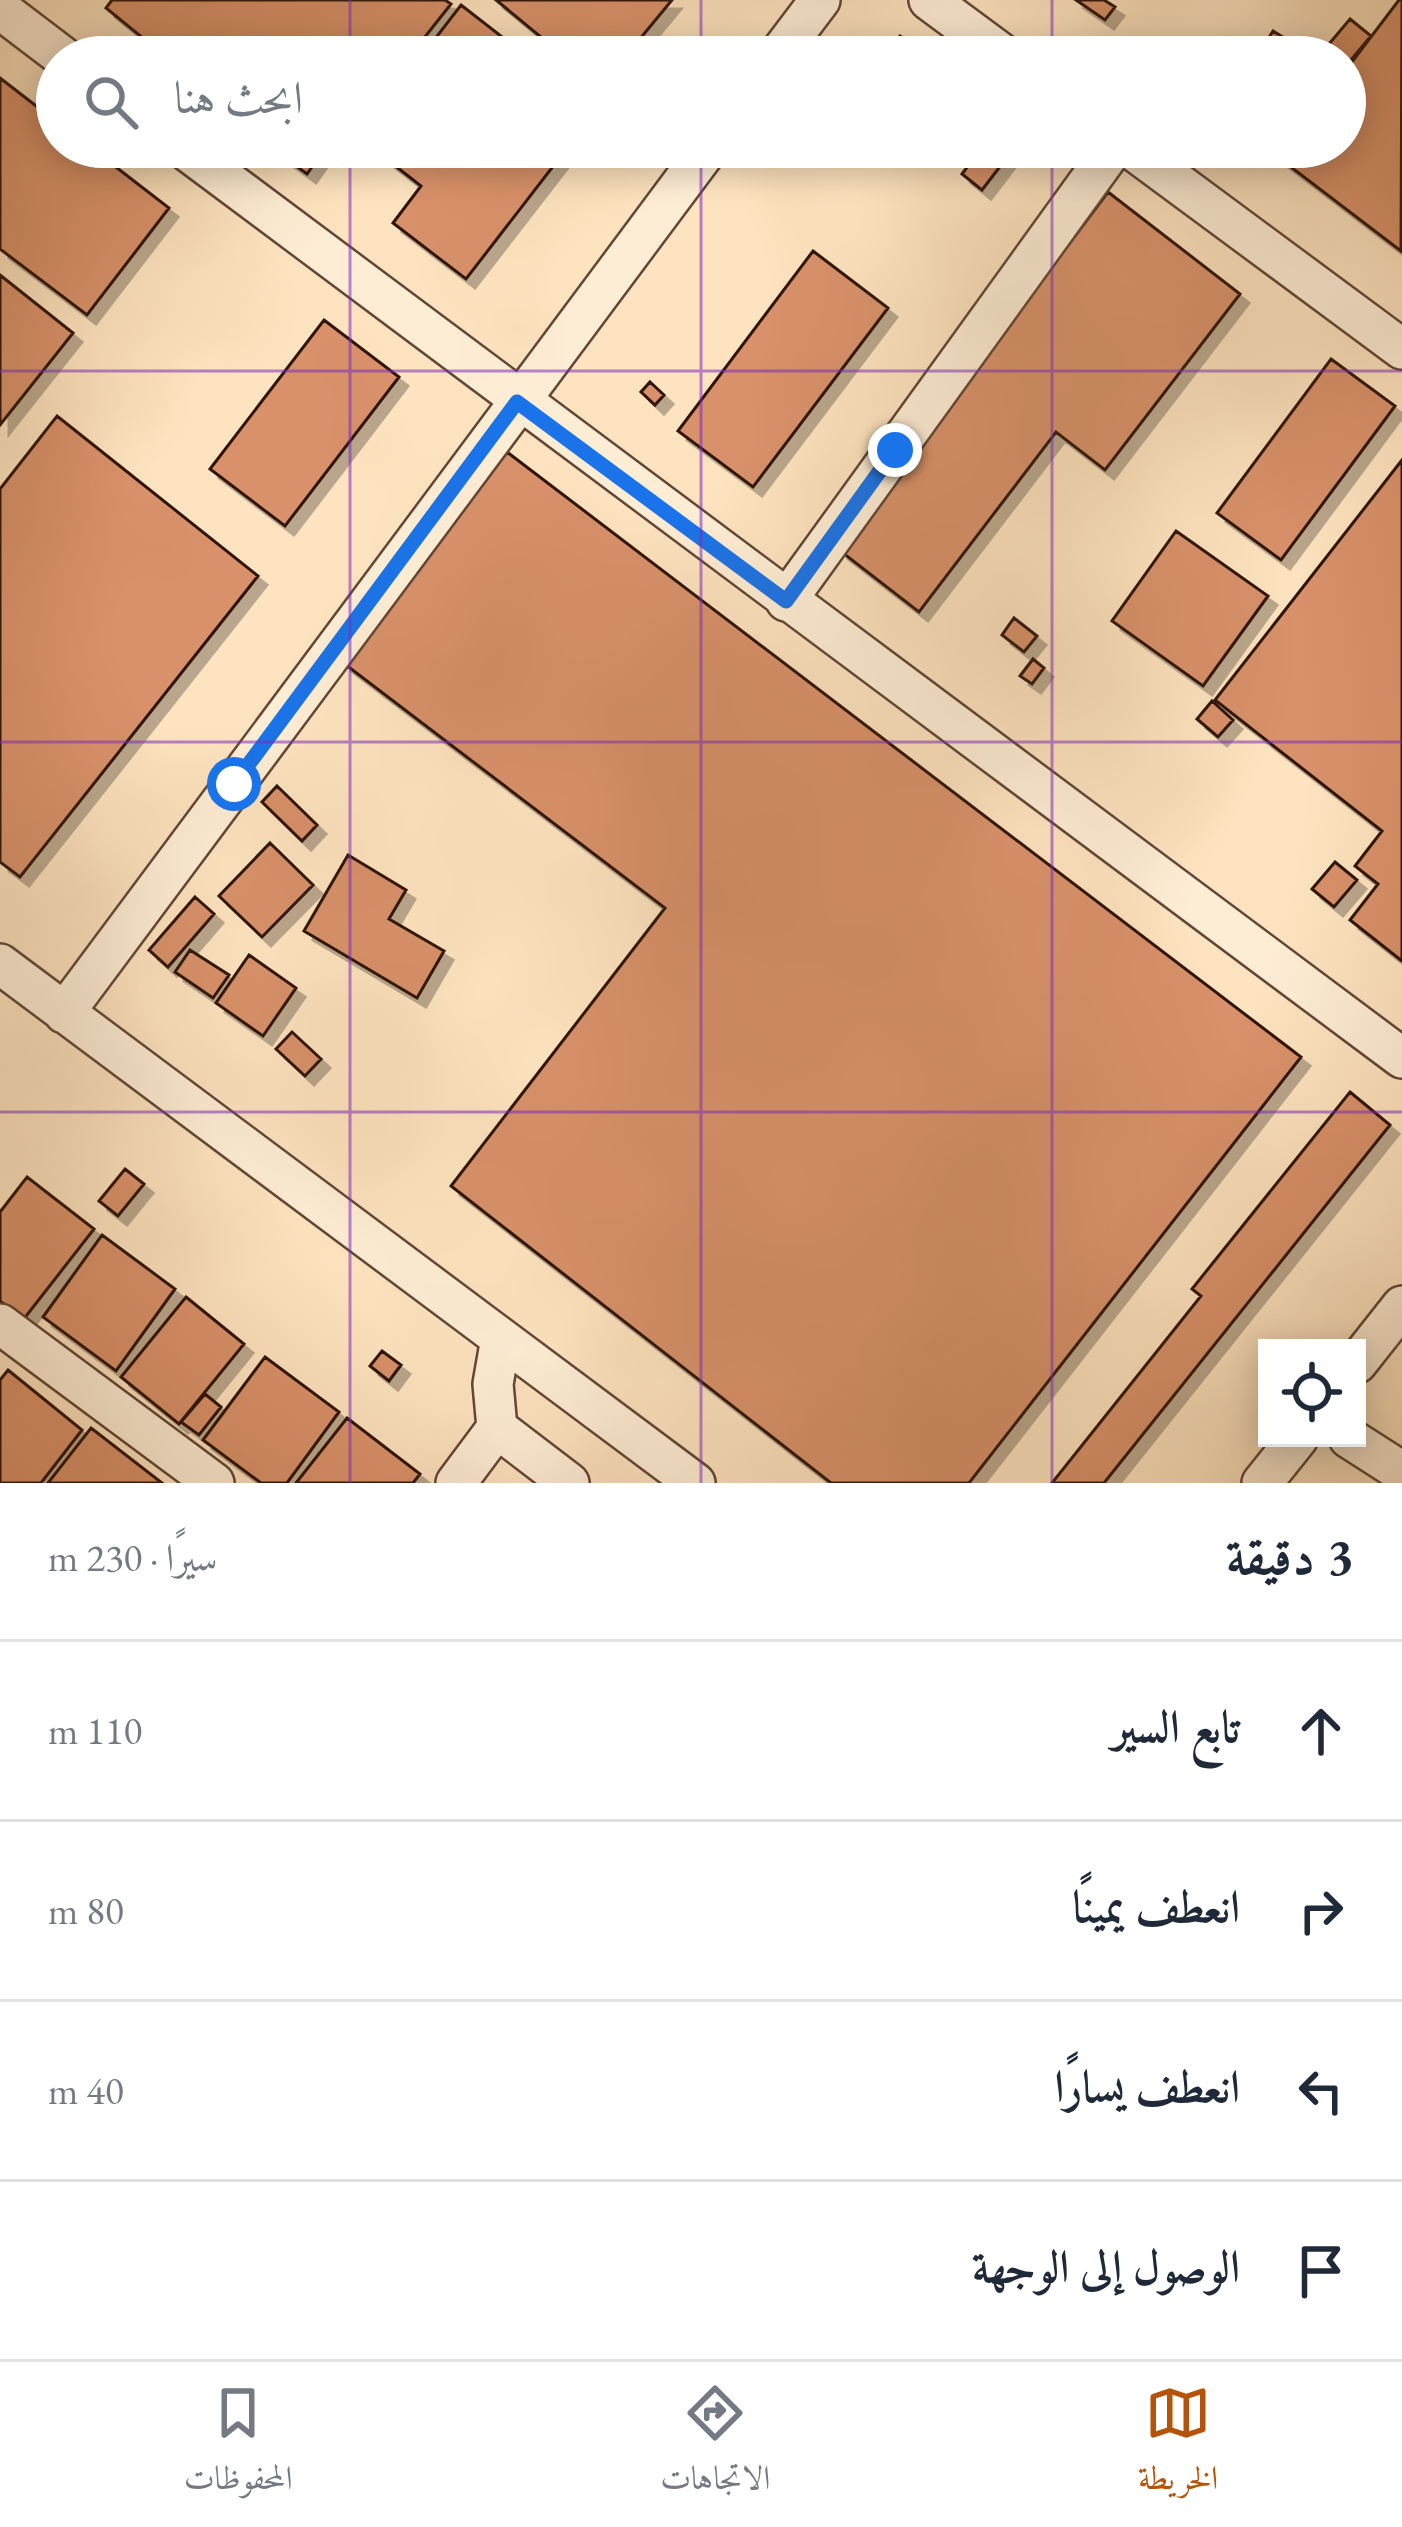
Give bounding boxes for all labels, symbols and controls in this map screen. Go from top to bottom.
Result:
search box [36,36,1366,168]
text: ابحث هنا [174,68,303,126]
icon: search [78,69,144,135]
route end [868,423,922,477]
route start [207,757,261,811]
map controls [1258,1339,1366,1447]
button: locate [1258,1339,1366,1447]
text: 3 دقيقة [1226,1523,1354,1589]
text: سيرًا · 230 m [48,1532,218,1583]
text: تابع السير [1112,1697,1240,1755]
icon: ahead [1288,1698,1354,1764]
text: 110 m [48,1705,142,1756]
text: انعطف يمينًا [1073,1877,1240,1935]
icon: right [1288,1878,1354,1944]
text: 80 m [48,1885,124,1936]
text: انعطف يسارًا [1055,2057,1240,2115]
icon: left [1288,2058,1354,2124]
text: 40 m [48,2065,124,2116]
text: الوصول إلى الوجهة [972,2237,1240,2295]
icon: arrive [1288,2238,1354,2304]
tab: المحفوظات [184,2380,293,2510]
tab: الاتجاهات [660,2380,770,2510]
tab: الخريطة [1138,2380,1218,2510]

